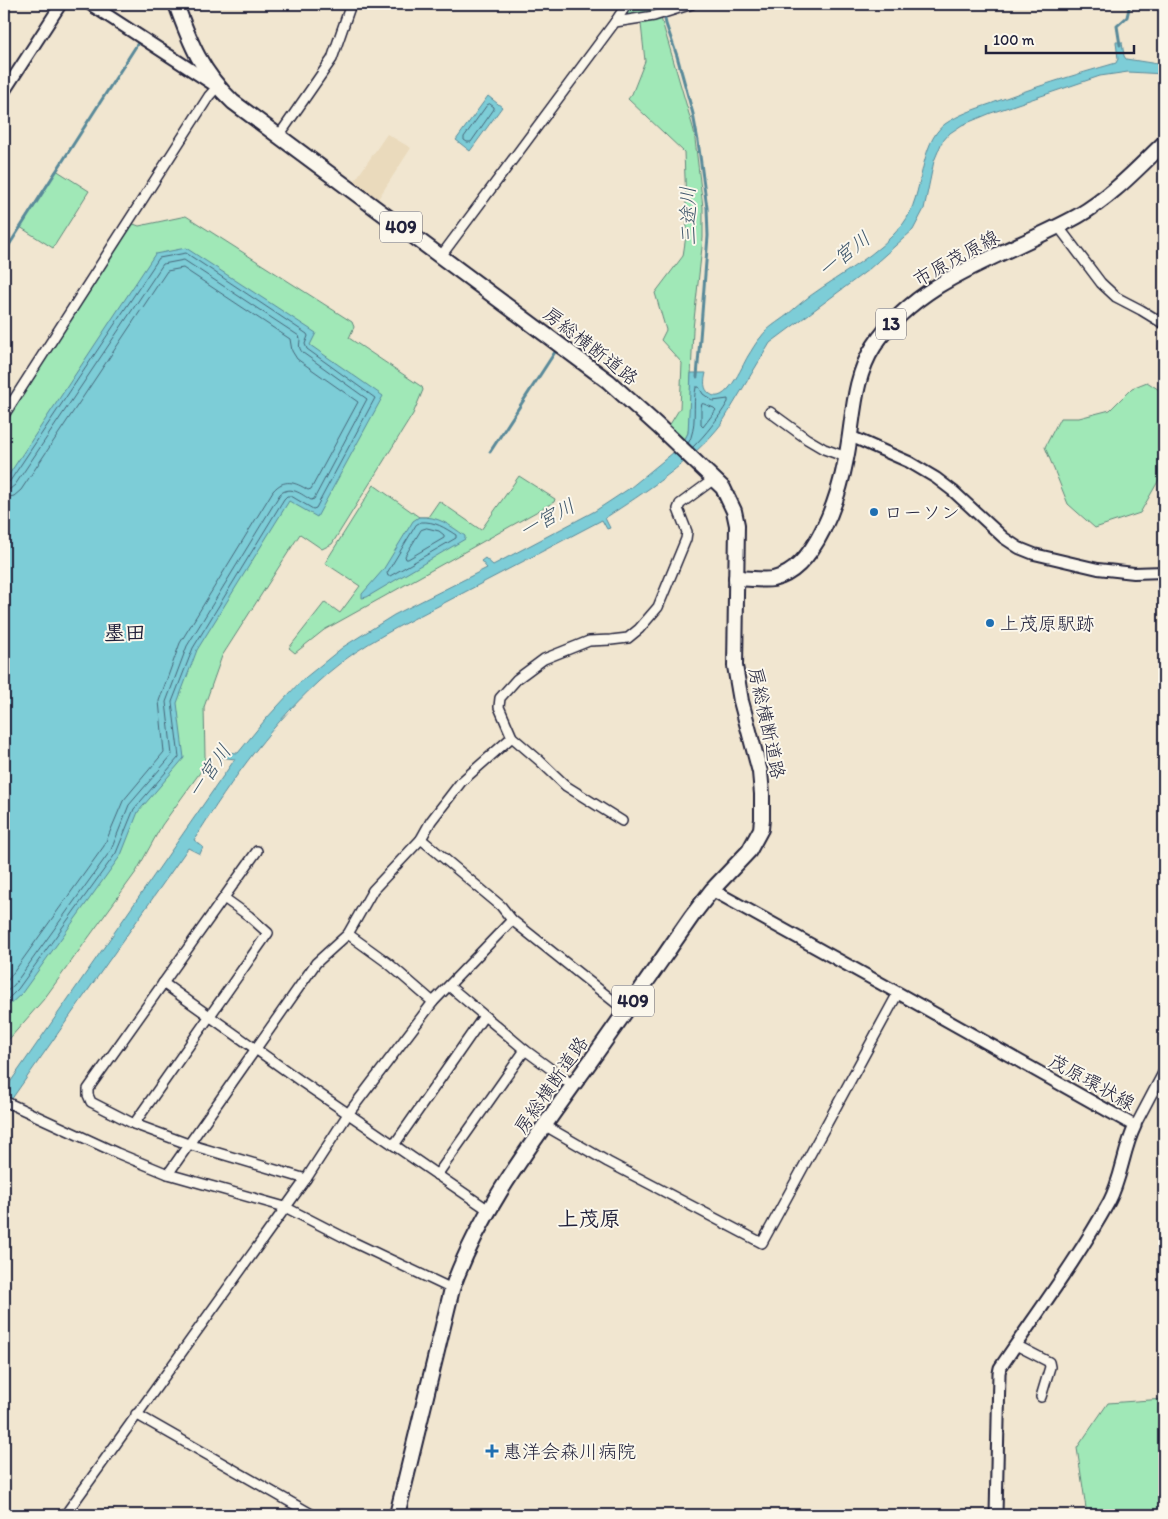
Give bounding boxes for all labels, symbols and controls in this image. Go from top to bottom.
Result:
scale bar [986,22,1133,54]
text: 100 m [993,31,1035,49]
water label: 三途川 [675,186,701,246]
road number: 409 [380,212,422,242]
street label: 市原茂原線 [909,225,1003,291]
water label: 一宮川 [813,226,875,282]
street label: 房総横断道路 [539,302,643,390]
road number: 13 [876,308,906,339]
water label: 一宮川 [515,493,579,543]
place label: ローソン [884,501,960,524]
marker: ローソン [868,506,880,518]
place label: 上茂原駅跡 [1000,612,1095,635]
marker: 上茂原駅跡 [984,617,996,629]
district label: 墨田 [104,620,146,645]
street label: 房総横断道路 [744,665,790,781]
water label: 一宮川 [182,740,236,802]
road number: 409 [612,986,654,1016]
street label: 房総横断道路 [509,1032,593,1138]
street label: 茂原環状線 [1045,1049,1139,1115]
district label: 上茂原 [558,1206,621,1231]
place label: 惠洋会森川病院 [503,1440,636,1463]
marker: 惠洋会森川病院 [485,1444,499,1458]

